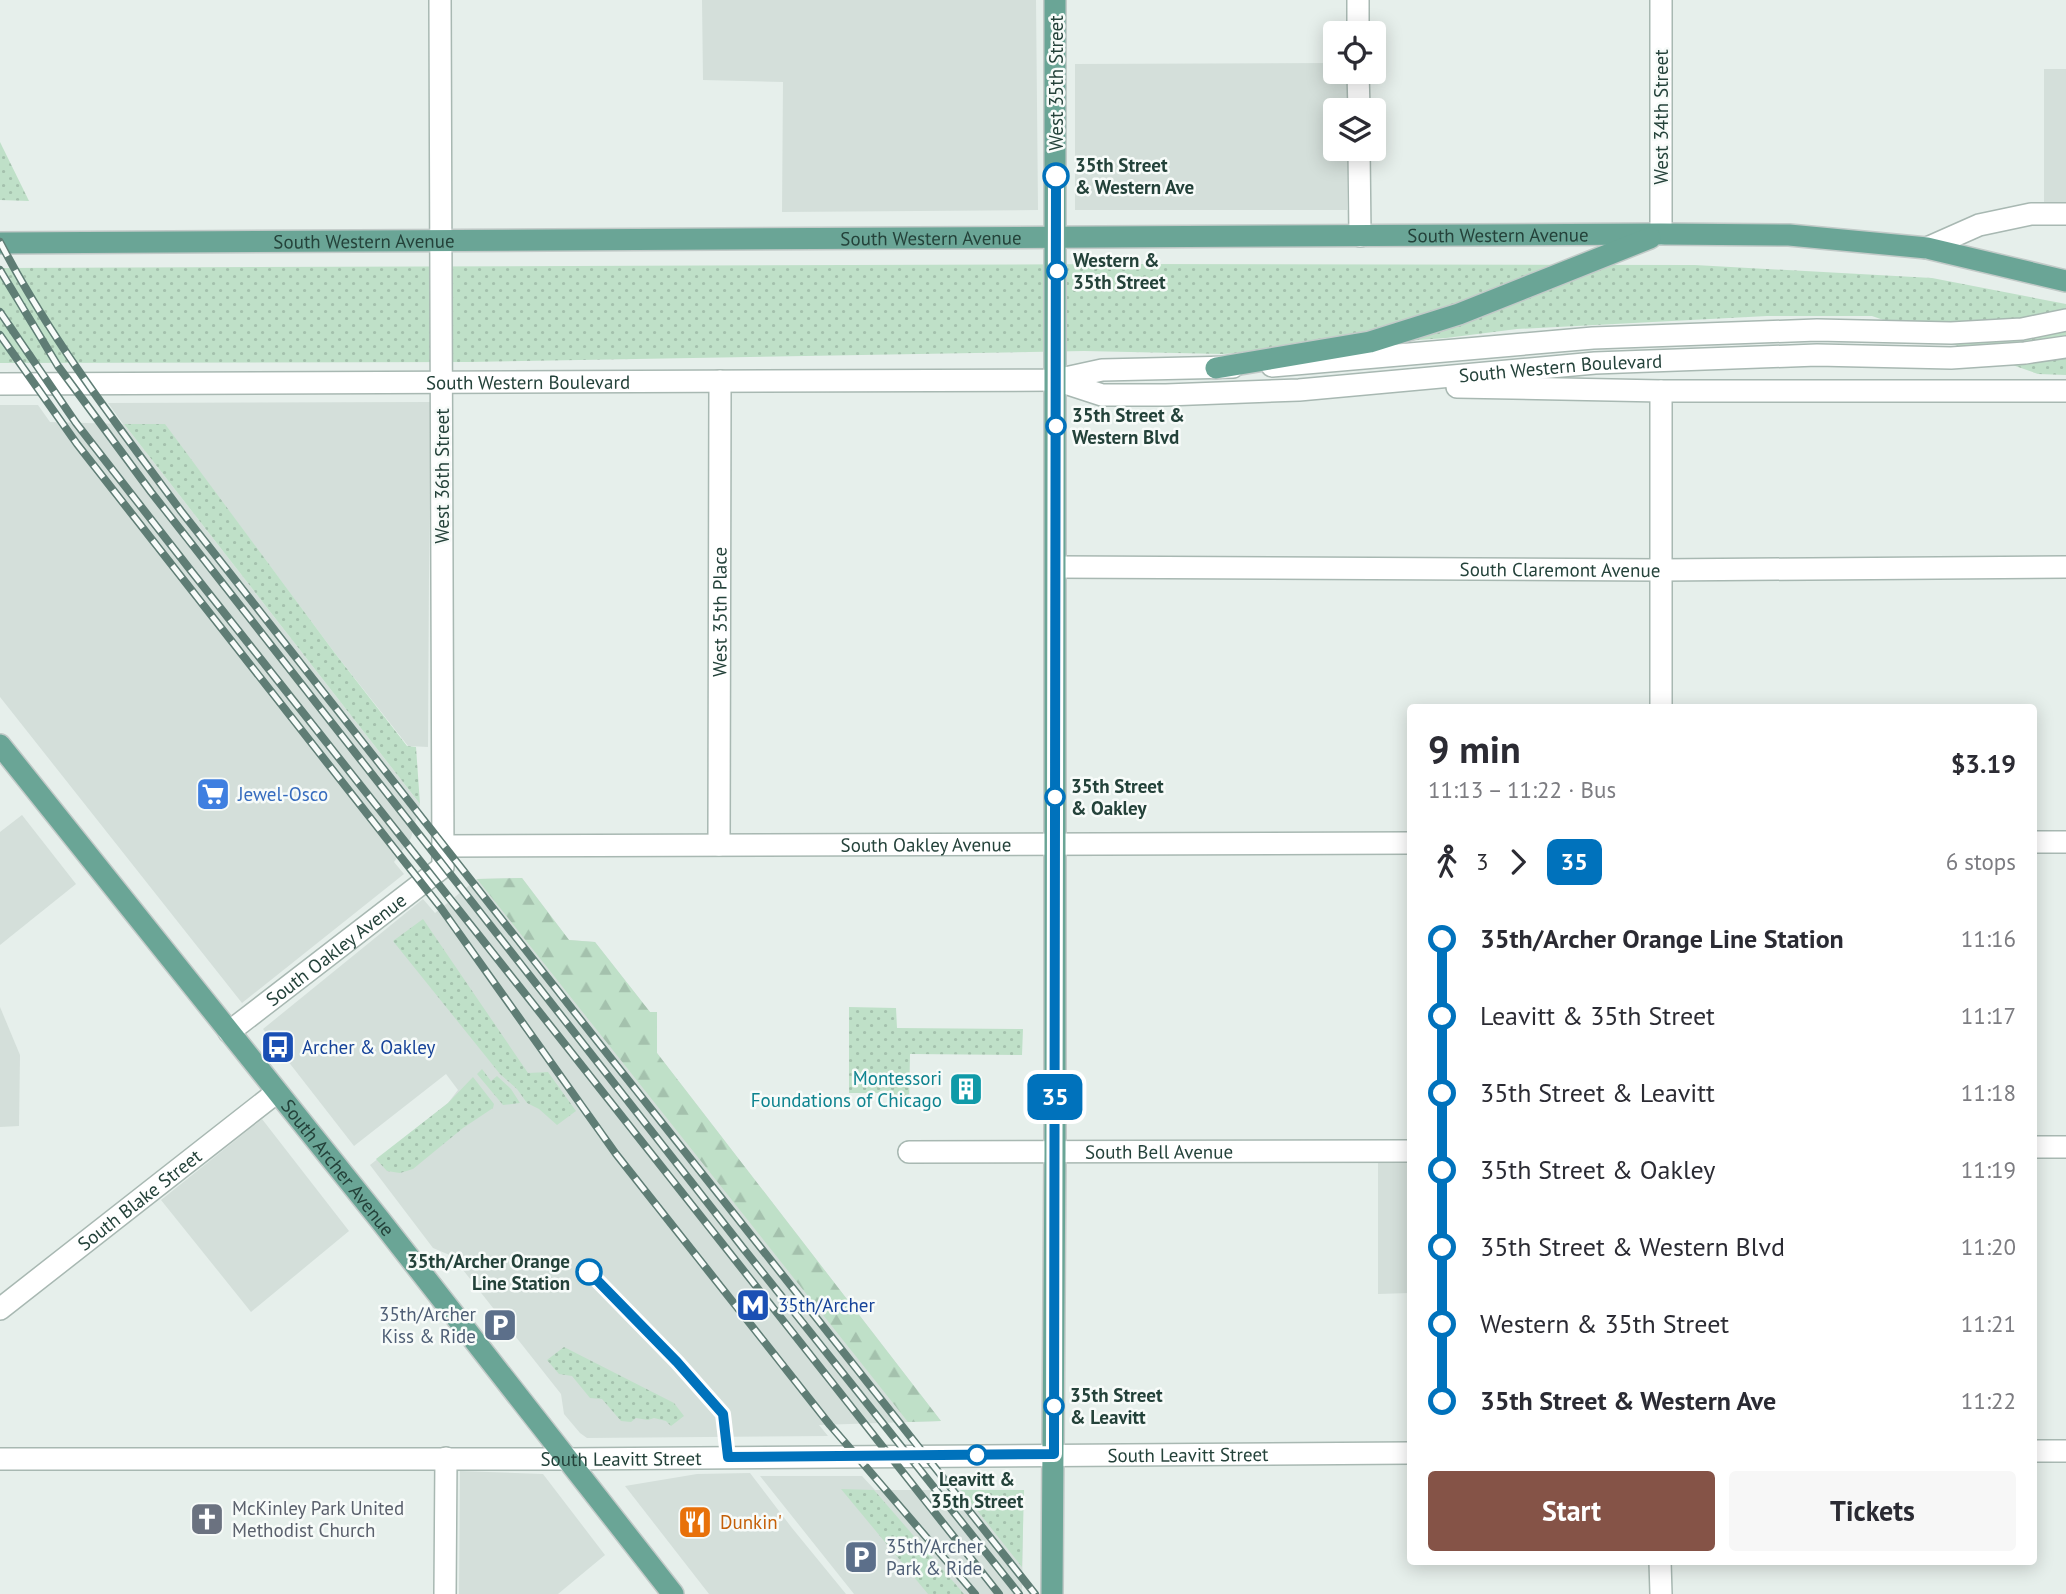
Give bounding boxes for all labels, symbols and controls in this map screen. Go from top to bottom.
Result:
street label: West 35th Street [1044,15,1068,151]
map controls [1323,21,1386,161]
button: locate [1323,21,1386,84]
street label: West 34th Street [1649,49,1673,185]
button: layers [1323,98,1386,161]
place label: 35th Street & Western Ave [1075,153,1194,199]
marker: 35th Street & Western Ave [1043,163,1069,189]
street label: South Western Avenue [1407,222,1589,247]
street label: South Western Avenue [840,225,1022,250]
street label: South Western Avenue [273,229,455,254]
place label: Western & 35th Street [1073,248,1166,294]
marker: Western & 35th Street [1047,261,1067,281]
street label: South Western Boulevard [1458,349,1663,387]
street label: South Western Boulevard [426,370,630,394]
place label: 35th Street & Western Blvd [1072,403,1185,449]
street label: West 36th Street [430,408,454,544]
marker: 35th Street & Western Blvd [1046,416,1066,436]
street label: West 35th Place [707,547,732,677]
street label: South Claremont Avenue [1460,557,1660,582]
text: 9 min [1428,724,1521,773]
text: $3.19 [1951,747,2016,780]
place label: 35th Street & Oakley [1071,774,1164,820]
supermarket icon: Jewel-Osco [194,775,232,813]
text: 11:13 – 11:22 · Bus [1428,775,1616,804]
place label: Jewel-Osco [237,782,328,806]
marker: 35th Street & Oakley [1045,787,1065,807]
street label: South Oakley Avenue [841,832,1011,857]
icon: walk [1428,843,1466,881]
icon: forward [1499,843,1537,881]
text: 35 [1561,846,1588,877]
text: 3 [1476,847,1489,876]
text: 6 stops [1946,847,2016,876]
street label: South Oakley Avenue [261,888,411,1011]
text: 35th/Archer Orange Line Station [1480,922,1844,955]
text: 11:16 [1961,924,2016,953]
text: Leavitt & 35th Street [1480,999,1715,1032]
text: 11:17 [1961,1001,2016,1030]
bus stop icon: Archer & Oakley [259,1028,297,1066]
place label: Archer & Oakley [302,1035,436,1059]
place label: Montessori Foundations of Chicago [751,1066,942,1112]
building icon: Montessori Foundations of Chicago [947,1070,985,1108]
line badge: 35 [1024,1074,1086,1120]
text: 35th Street & Leavitt [1480,1076,1715,1109]
text: 11:18 [1961,1078,2016,1107]
text: 35 [1041,1081,1069,1112]
street label: South Archer Avenue [276,1094,400,1241]
street label: South Bell Avenue [1085,1139,1233,1164]
street label: South Blake Street [73,1144,207,1256]
text: 35th Street & Oakley [1480,1153,1715,1186]
text: 11:19 [1961,1155,2016,1184]
text: 35th Street & Western Blvd [1480,1230,1785,1263]
text: 11:20 [1961,1232,2016,1261]
place label: 35th/Archer Orange Line Station [407,1249,570,1295]
marker: 35th/Archer Orange Line Station [576,1259,602,1285]
metro station icon: 35th/Archer [734,1286,772,1324]
place label: 35th/Archer [778,1293,875,1317]
place label: 35th/Archer Kiss & Ride [379,1302,477,1348]
parking icon: 35th/Archer Kiss & Ride [481,1306,519,1344]
text: Western & 35th Street [1480,1307,1729,1340]
text: 11:21 [1961,1309,2016,1338]
place label: 35th Street & Leavitt [1070,1383,1163,1429]
text: 35th Street & Western Ave [1480,1384,1776,1417]
text: 11:22 [1961,1386,2016,1415]
marker: 35th Street & Leavitt [1044,1396,1064,1416]
street label: South Leavitt Street [1107,1442,1269,1467]
marker: Leavitt & 35th Street [967,1445,987,1465]
street label: South Leavitt Street [540,1446,702,1471]
place label: Leavitt & 35th Street [931,1467,1024,1513]
button: Start [1428,1471,1715,1551]
button: Tickets [1729,1471,2016,1551]
place label: McKinley Park United Methodist Church [232,1496,404,1542]
church icon: McKinley Park United Methodist Church [188,1500,226,1538]
restaurant icon: Dunkin' [676,1503,714,1541]
place label: Dunkin' [720,1510,782,1534]
place label: 35th/Archer Park & Ride [886,1534,983,1580]
parking icon: 35th/Archer Park & Ride [842,1538,880,1576]

